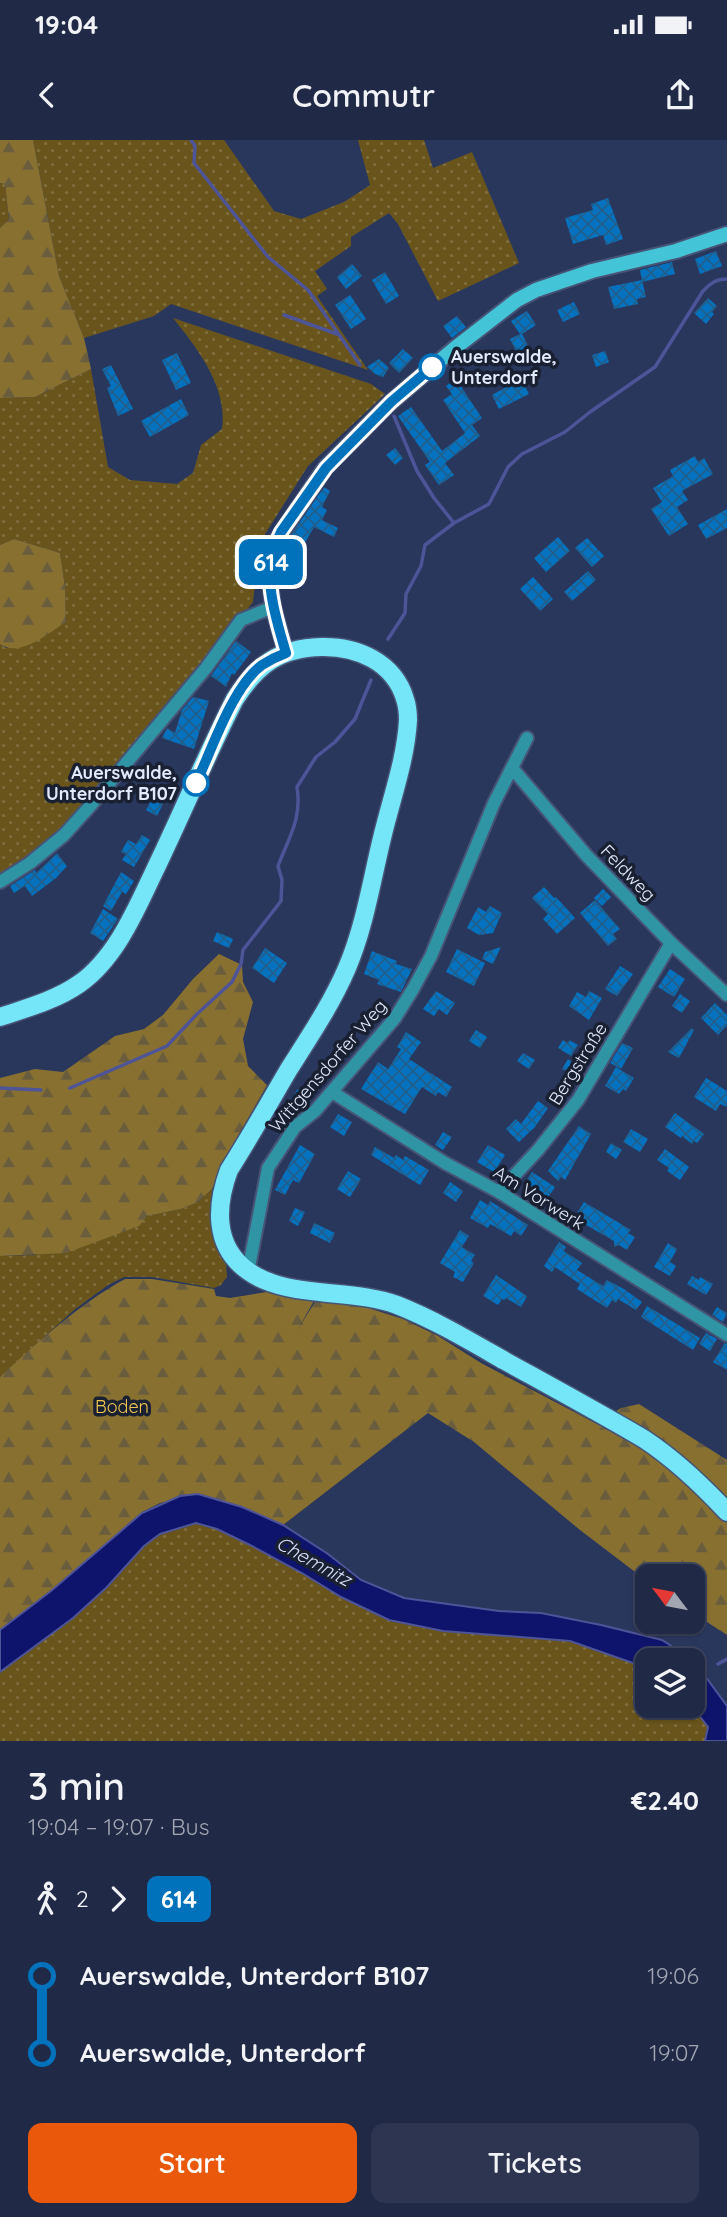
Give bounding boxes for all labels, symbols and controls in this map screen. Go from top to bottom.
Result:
text: 19:04 [35,8,98,41]
text: Commutr [292,75,435,115]
icon: back [28,76,66,114]
icon: share [661,76,699,114]
place label: Auerswalde, Unterdorf [451,345,557,389]
marker: Auerswalde, Unterdorf [419,354,445,380]
line badge: 614 [231,539,311,585]
text: 614 [253,547,289,577]
place label: Auerswalde, Unterdorf B107 [46,761,177,805]
marker: Auerswalde, Unterdorf B107 [183,770,209,796]
street label: Feldweg [596,840,661,906]
street label: Wittgensdorfer Weg [264,995,391,1137]
street label: Bergstraße [543,1018,612,1109]
street label: Am Vorwerk [489,1160,589,1235]
park label: Boden [95,1395,149,1418]
water label: Chemnitz [272,1531,357,1592]
north arrow [635,1564,705,1634]
map controls [635,1564,705,1718]
button: layers [635,1648,705,1718]
text: 3 min [28,1762,125,1810]
text: €2.40 [631,1784,699,1817]
text: 19:04 – 19:07 · Bus [28,1812,210,1841]
icon: walk [28,1880,66,1918]
icon: forward [99,1880,137,1918]
text: 2 [76,1884,89,1913]
text: 614 [161,1884,197,1914]
text: Auerswalde, Unterdorf B107 [80,1959,429,1992]
text: 19:06 [647,1961,699,1990]
text: Auerswalde, Unterdorf [80,2036,366,2069]
text: 19:07 [649,2038,699,2067]
button: Start [28,2123,357,2203]
button: Tickets [371,2123,699,2203]

